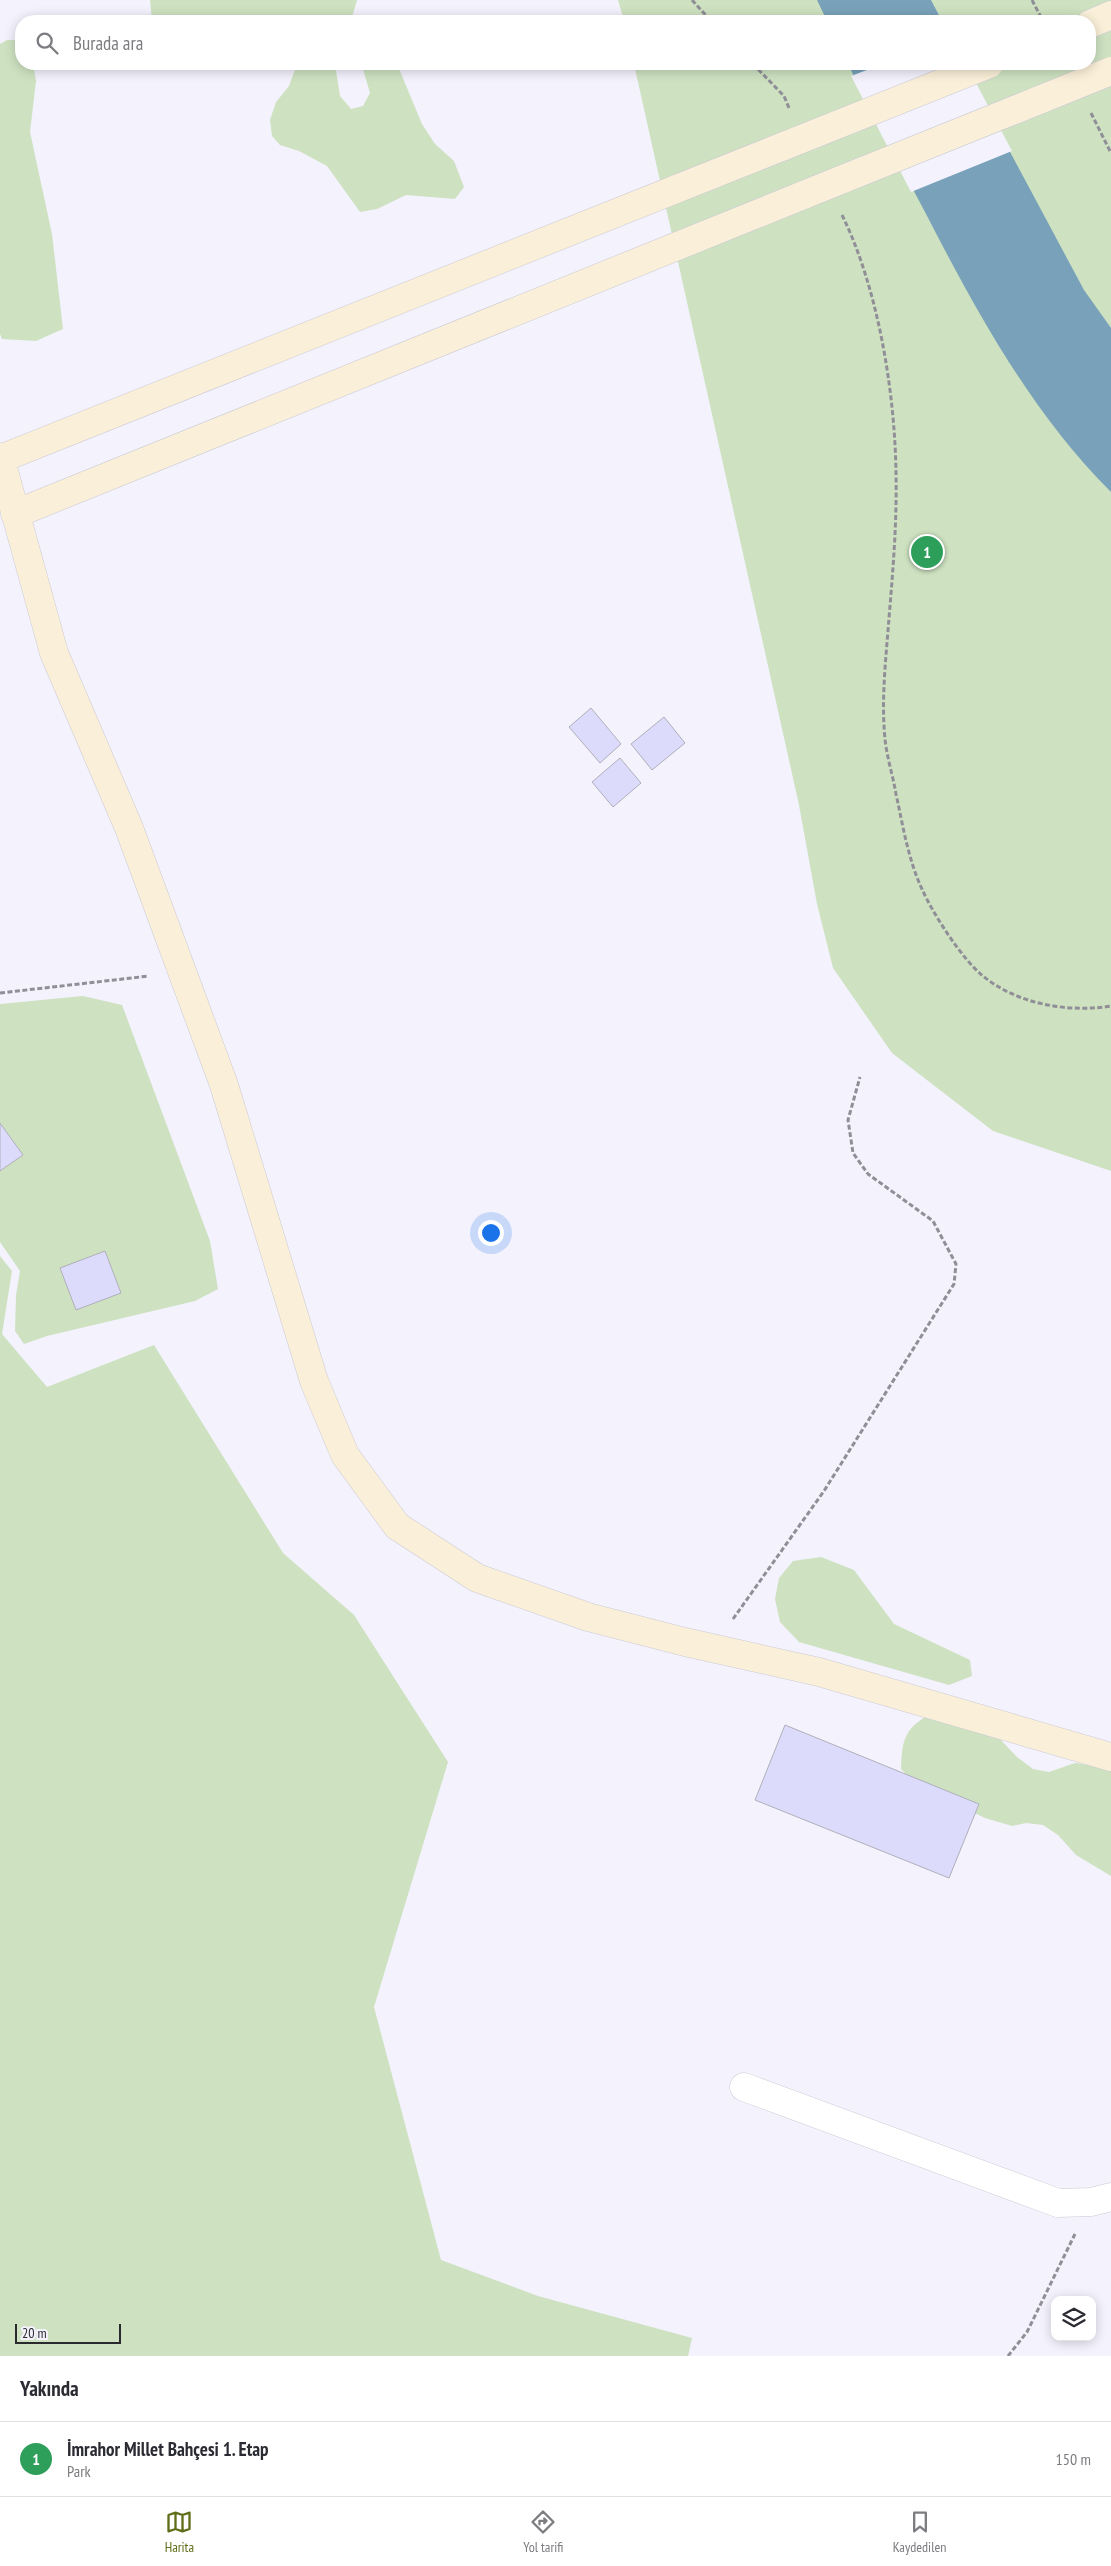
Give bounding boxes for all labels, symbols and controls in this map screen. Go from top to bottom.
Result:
search box [15,15,1096,70]
icon: search [33,29,61,57]
text: Burada ara [73,31,143,55]
pin: 1 [911,533,943,571]
your location [478,1220,504,1246]
map controls [1051,2296,1096,2341]
button: layers [1051,2296,1096,2341]
scale bar [15,2321,121,2344]
text: 20 m [22,2324,47,2342]
text: Yakında [20,2375,79,2402]
text: İmrahor Millet Bahçesi 1. Etap [67,2437,269,2461]
text: 1 [32,2449,40,2469]
text: 150 m [1056,2449,1091,2469]
text: Park [67,2461,91,2481]
tab: Harita [165,2508,194,2556]
tab: Yol tarifi [523,2508,563,2556]
tab: Kaydedilen [893,2508,946,2556]

